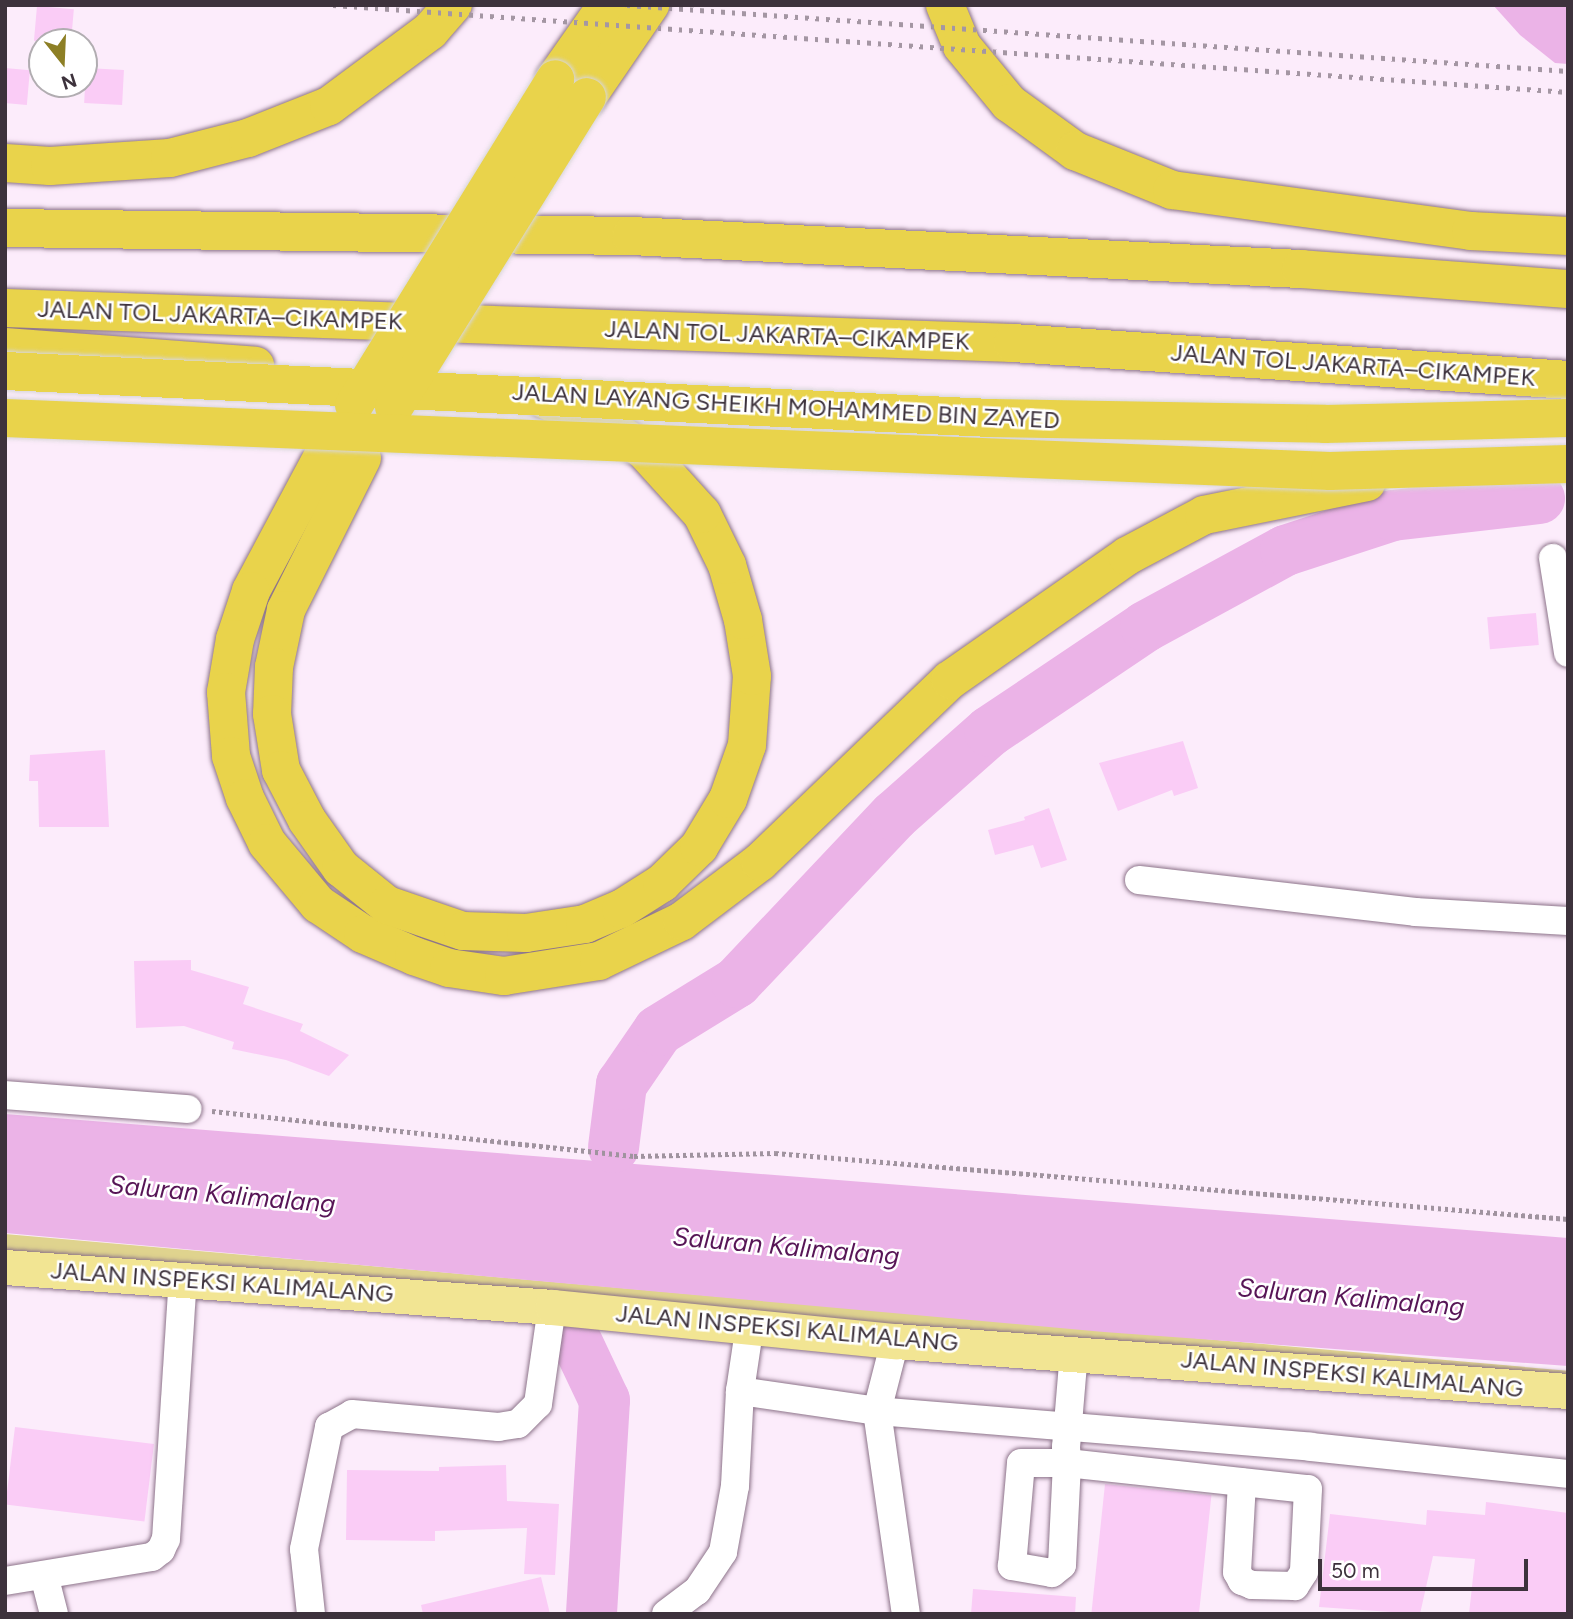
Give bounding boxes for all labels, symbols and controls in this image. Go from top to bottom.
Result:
north arrow [28,28,98,98]
text: N [58,68,80,95]
street label: JALAN TOL JAKARTA–CIKAMPEK [37,294,403,336]
street label: JALAN TOL JAKARTA–CIKAMPEK [604,314,970,356]
street label: JALAN TOL JAKARTA–CIKAMPEK [1170,338,1536,392]
street label: JALAN LAYANG SHEIKH MOHAMMED BIN ZAYED [511,377,1061,435]
water label: Saluran Kalimalang [107,1170,337,1220]
water label: Saluran Kalimalang [671,1222,901,1272]
street label: JALAN INSPEKSI KALIMALANG [50,1256,394,1308]
water label: Saluran Kalimalang [1236,1273,1466,1323]
street label: JALAN INSPEKSI KALIMALANG [615,1299,959,1357]
street label: JALAN INSPEKSI KALIMALANG [1180,1345,1524,1403]
scale bar [1321,1546,1531,1590]
text: 50 m [1331,1558,1380,1583]

